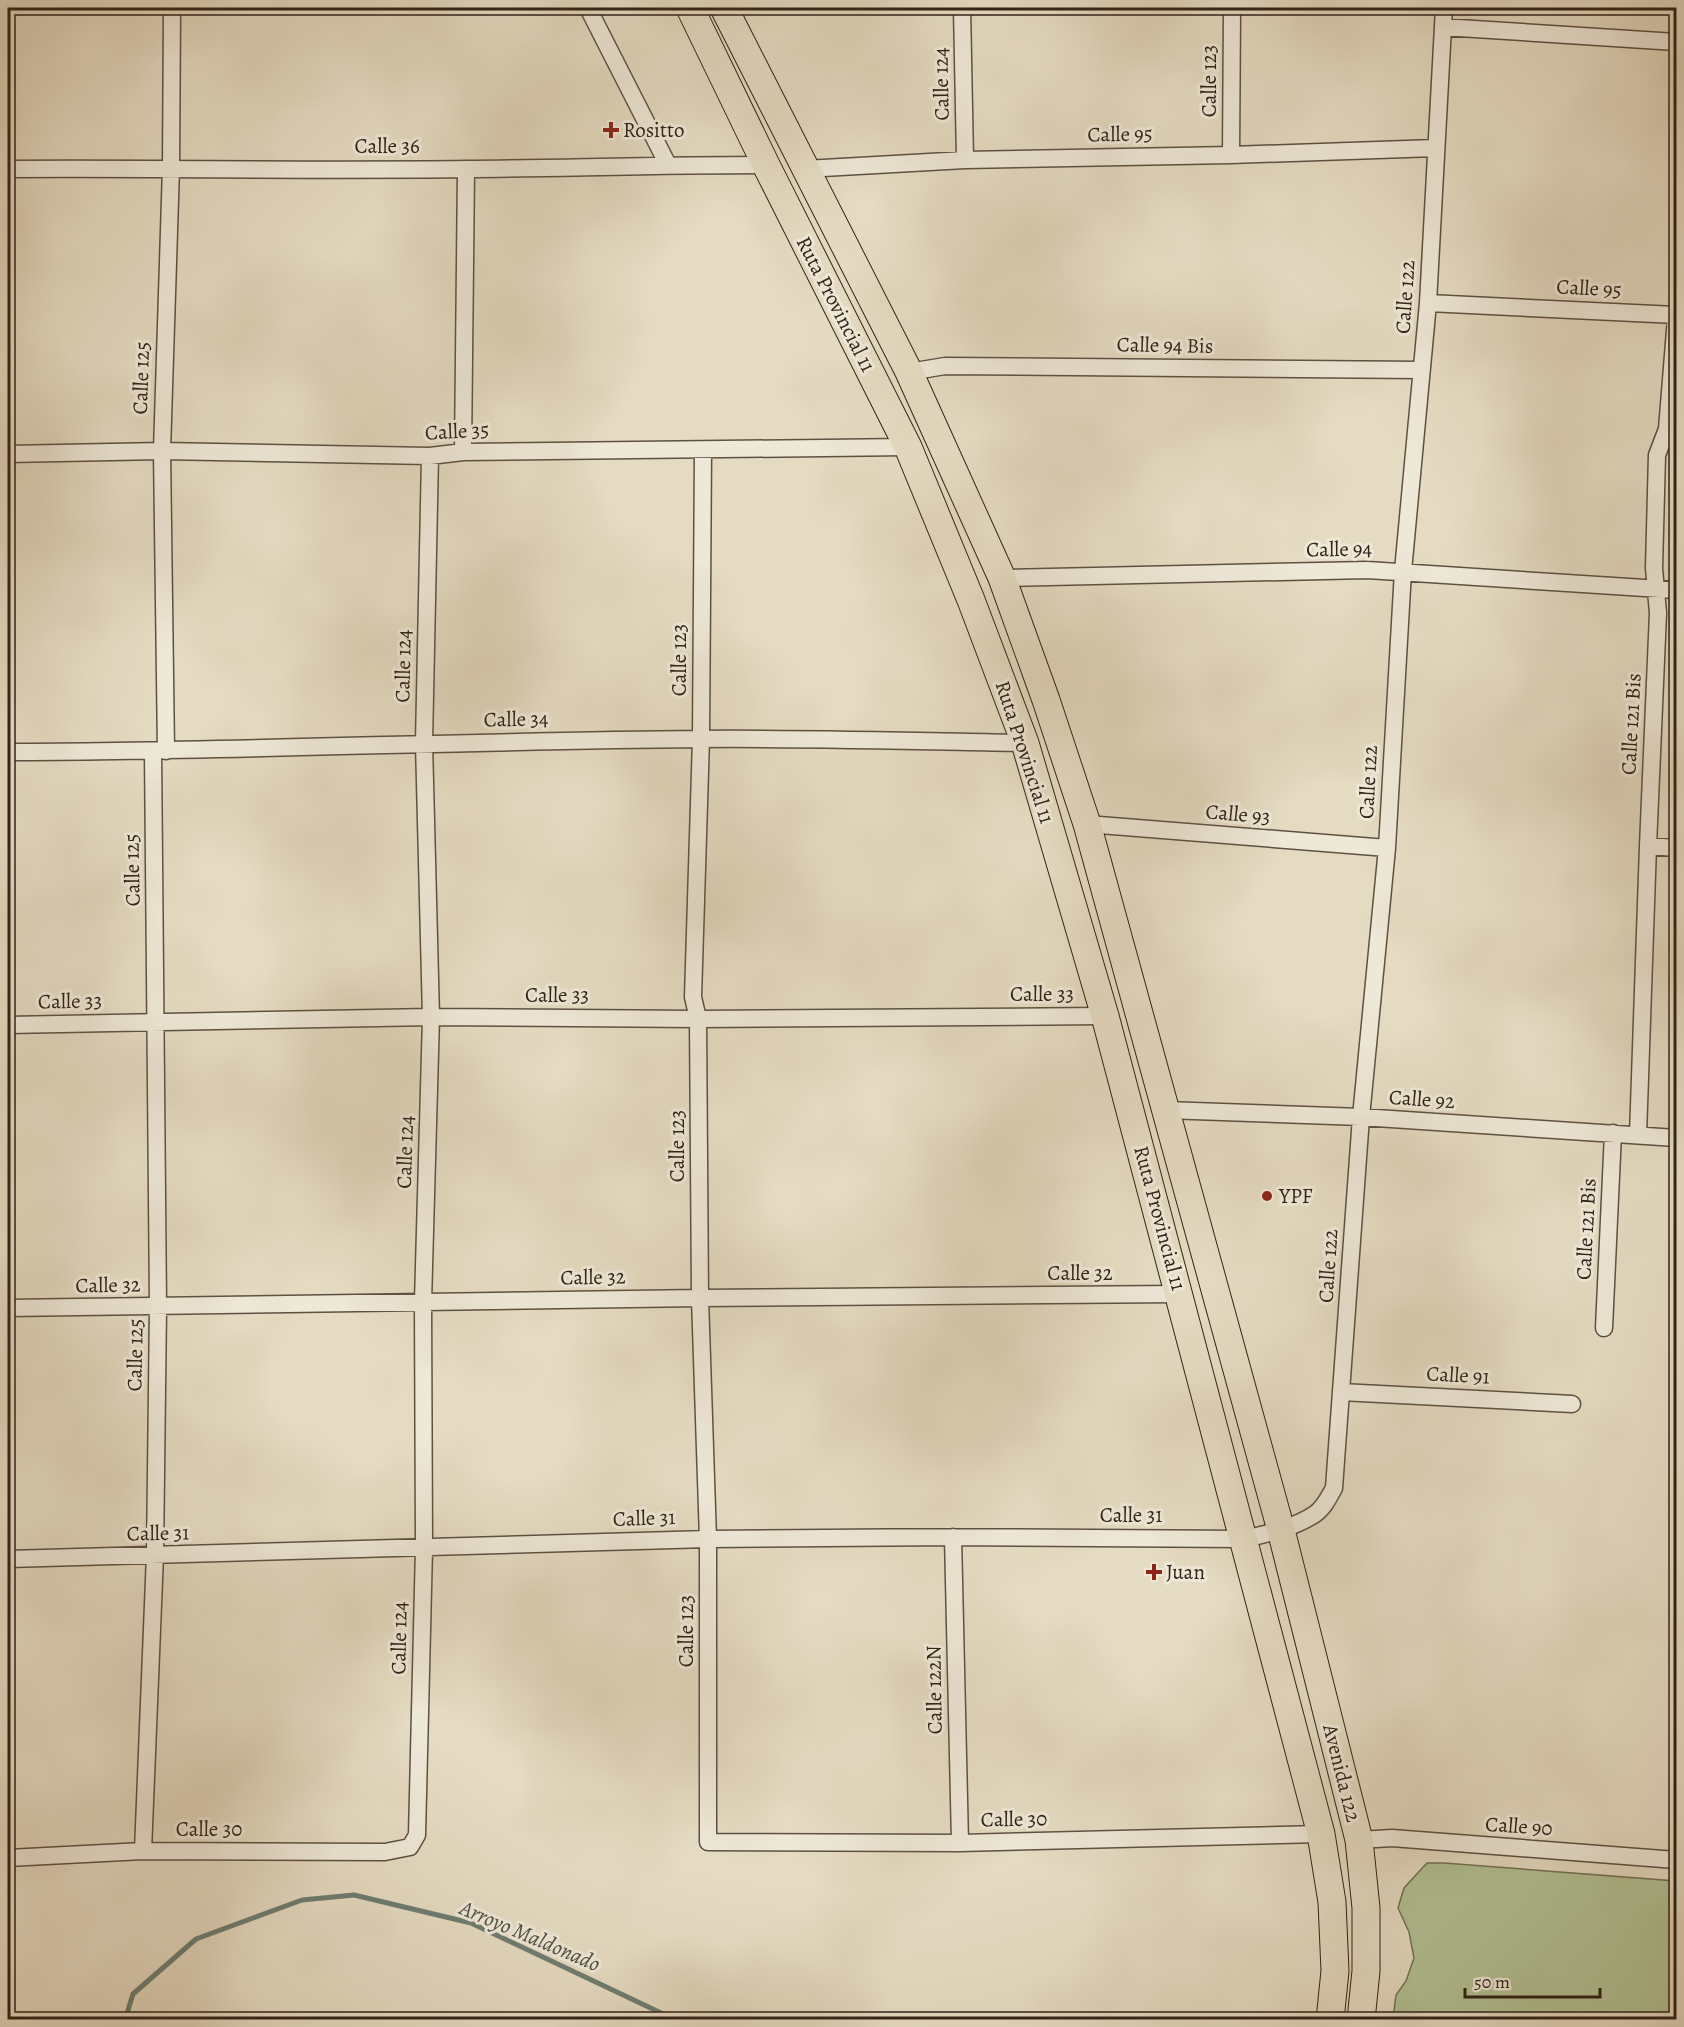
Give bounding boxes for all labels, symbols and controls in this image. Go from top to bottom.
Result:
street label: Calle 123 [1195,45,1223,117]
street label: Calle 124 [926,47,956,121]
place label: Rositto [623,116,684,144]
street label: Calle 95 [1087,119,1153,149]
marker: Rositto [604,123,618,137]
street label: Calle 36 [354,132,420,160]
street label: Ruta Provincial 11 [790,231,882,377]
street label: Calle 122 [1388,259,1422,335]
street label: Calle 95 [1556,272,1622,304]
street label: Calle 94 Bis [1116,330,1214,360]
street label: Calle 125 [126,341,156,415]
street label: Calle 35 [424,415,490,447]
street label: Calle 94 [1306,534,1372,564]
street label: Calle 123 [665,624,693,696]
street label: Calle 124 [388,629,418,703]
street label: Calle 121 Bis [1614,672,1648,776]
street label: Ruta Provincial 11 [989,677,1061,827]
street label: Calle 34 [483,704,549,734]
street label: Calle 122 [1352,744,1384,820]
street label: Calle 93 [1204,797,1272,831]
street label: Calle 125 [117,833,147,907]
street label: Calle 33 [1010,980,1074,1008]
street label: Calle 33 [525,981,589,1009]
street label: Calle 33 [38,986,102,1016]
street label: Calle 92 [1388,1083,1456,1115]
street label: Calle 123 [663,1110,691,1182]
street label: Calle 124 [390,1115,420,1189]
street label: Ruta Provincial 11 [1127,1143,1193,1293]
street label: Calle 121 Bis [1569,1177,1603,1281]
place label: YPF [1278,1182,1313,1210]
marker: YPF [1260,1189,1274,1203]
street label: Calle 122 [1311,1228,1345,1304]
street label: Calle 32 [1047,1259,1113,1287]
street label: Calle 32 [560,1262,626,1292]
street label: Calle 32 [75,1270,141,1300]
street label: Calle 125 [120,1318,150,1392]
street label: Calle 91 [1426,1359,1490,1391]
street label: Calle 31 [1100,1501,1162,1529]
street label: Calle 31 [612,1503,676,1533]
street label: Calle 31 [126,1518,190,1548]
place label: Juan [1166,1558,1205,1586]
marker: Juan [1147,1565,1161,1579]
street label: Calle 123 [672,1595,700,1667]
street label: Calle 124 [384,1601,414,1675]
street label: Calle 122N [919,1645,949,1735]
street label: Avenida 122 [1316,1720,1368,1825]
street label: Calle 30 [980,1804,1048,1834]
street label: Calle 90 [1484,1810,1554,1842]
street label: Calle 30 [176,1815,242,1843]
water label: Arroyo Maldonado [454,1893,605,1979]
scale bar [1465,1961,1600,1999]
text: 50 m [1474,1970,1510,1994]

